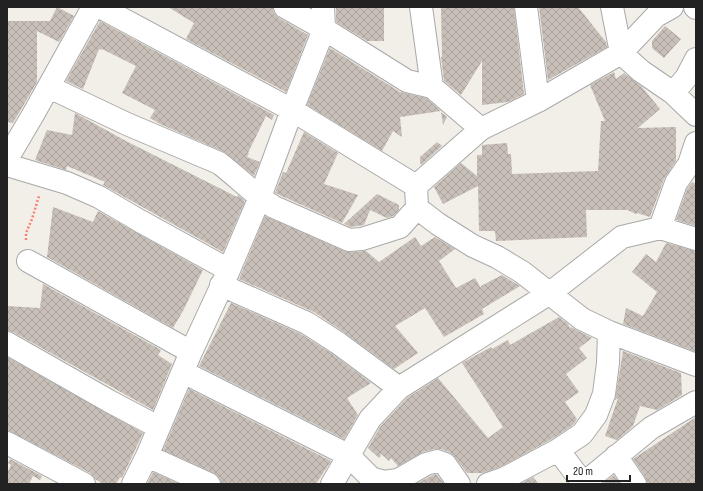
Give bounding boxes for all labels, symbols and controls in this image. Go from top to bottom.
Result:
scale bar [567,457,630,483]
text: 20 m [573,464,593,479]

